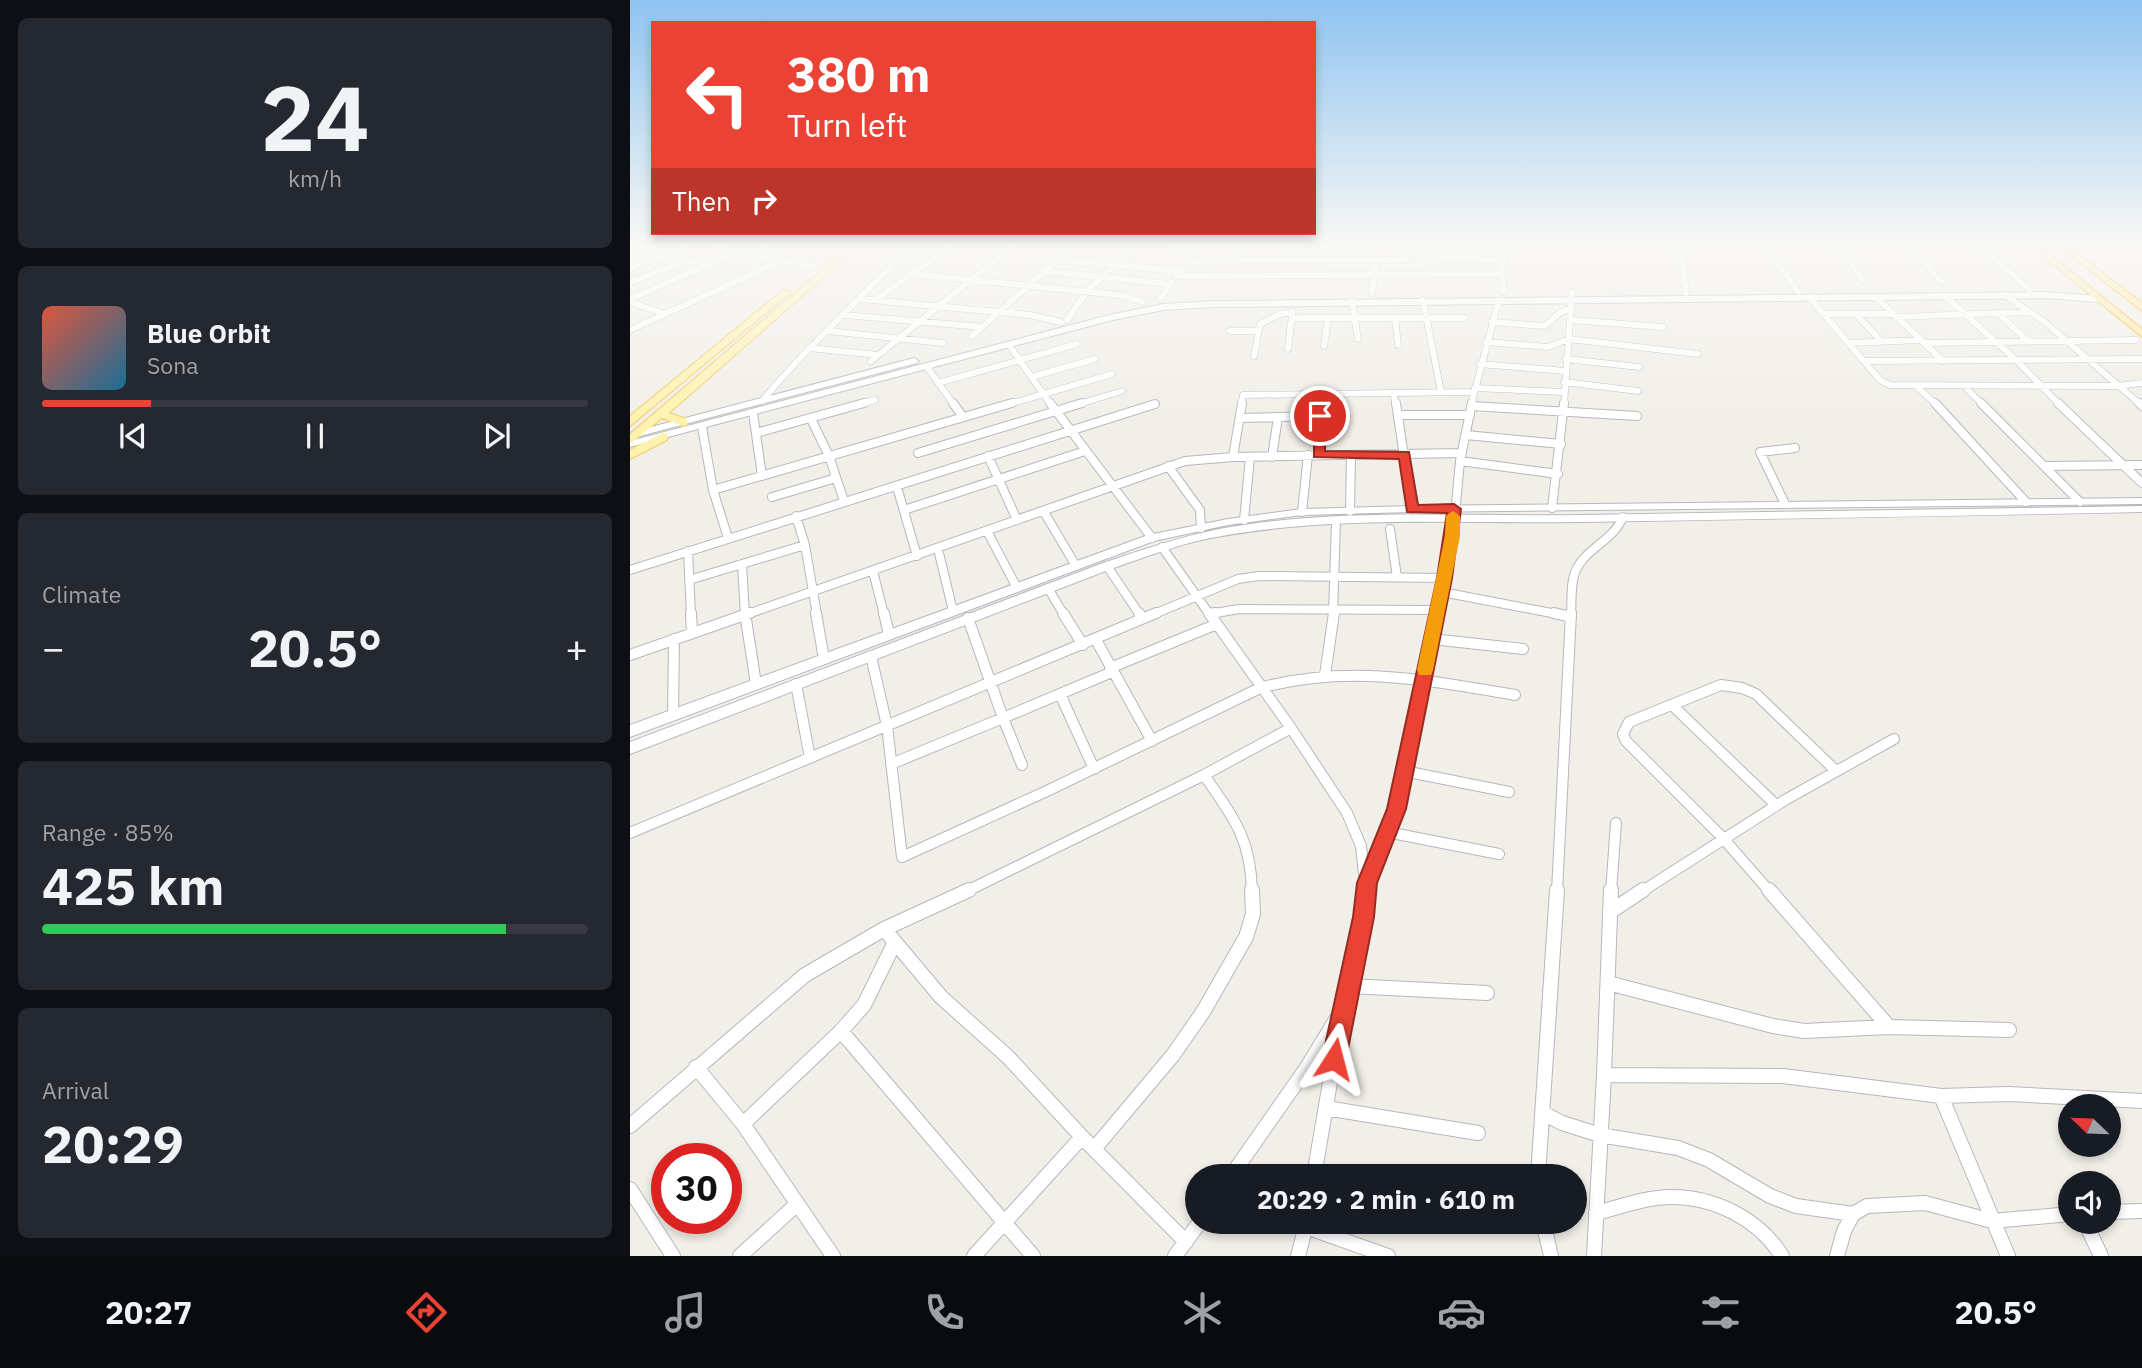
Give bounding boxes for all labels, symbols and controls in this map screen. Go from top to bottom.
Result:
text: 380 m [787,42,931,105]
icon: left [672,49,763,140]
text: 24 [260,58,370,176]
text: Turn left [787,104,907,146]
text: km/h [288,163,342,193]
icon: right [745,182,783,220]
text: Then [672,184,731,218]
text: Blue Orbit [147,316,271,350]
text: Sona [147,350,199,380]
pin [1290,386,1350,446]
icon: arrive [1301,397,1339,435]
icon: previous [114,417,152,455]
icon: pause [296,417,334,455]
icon: next [478,417,516,455]
text: Climate [42,579,121,609]
text: 20.5° [248,614,382,681]
text: − [42,623,65,672]
text: + [565,623,588,672]
text: Range · 85% [42,817,174,847]
text: 425 km [42,852,224,919]
position arrow [1297,1022,1371,1096]
text: Arrival [42,1075,109,1105]
north arrow [2058,1094,2121,1157]
map controls [2058,1094,2121,1234]
text: 20:29 [42,1110,184,1177]
speed limit sign: 30 [651,1143,742,1234]
button: sound [2058,1171,2121,1234]
text: 20:29 · 2 min · 610 m [1257,1182,1515,1216]
icon: directions [402,1288,451,1337]
icon: music [661,1288,710,1337]
icon: phone [920,1288,969,1337]
icon: climate [1178,1288,1227,1337]
icon: car [1437,1288,1486,1337]
icon: filters [1696,1288,1745,1337]
text: 20:27 [105,1291,192,1333]
text: 20.5° [1955,1291,2037,1333]

